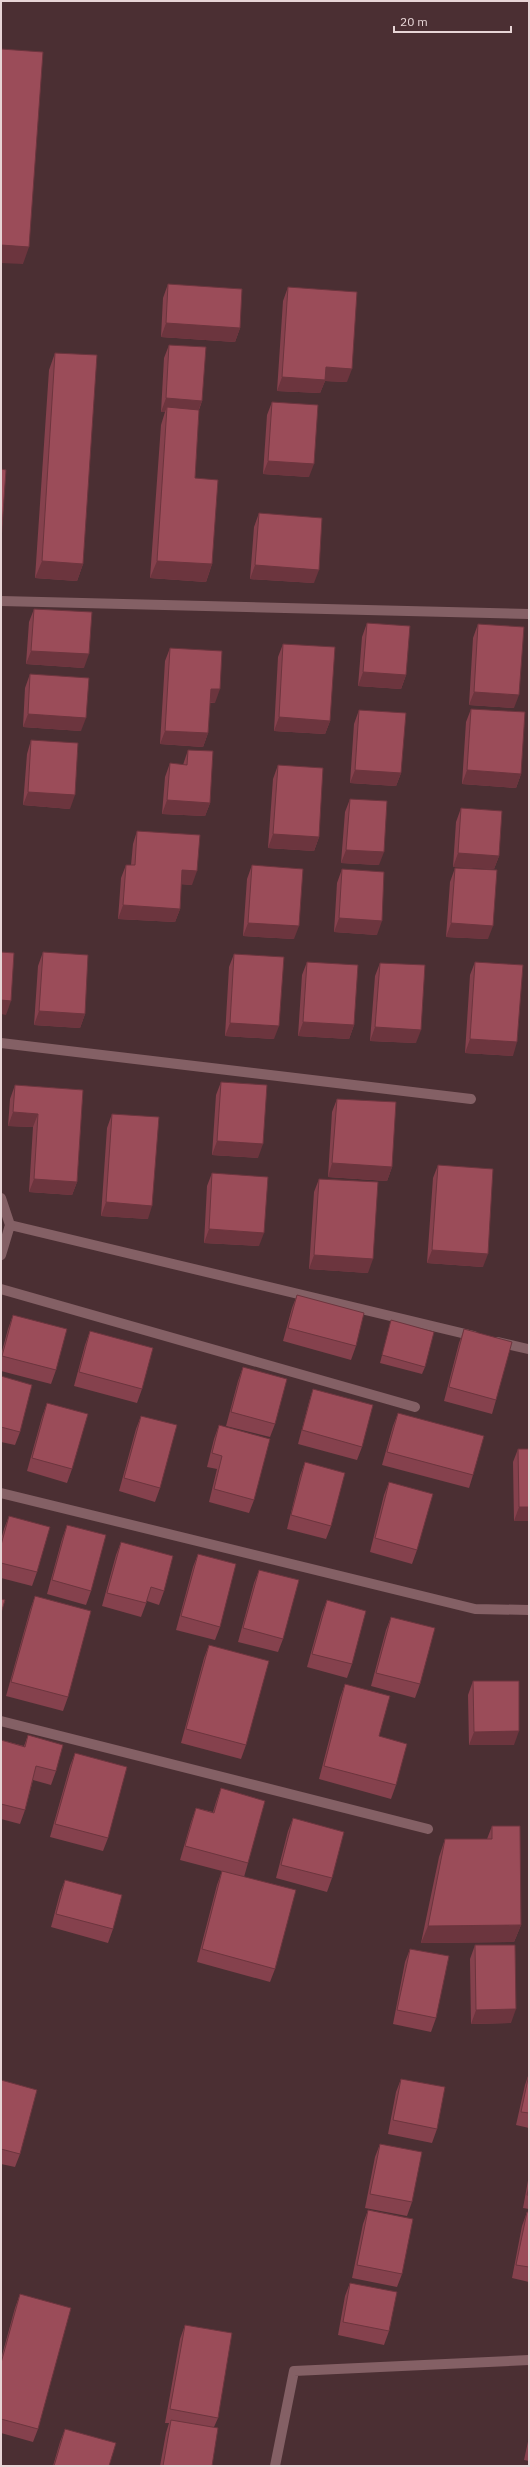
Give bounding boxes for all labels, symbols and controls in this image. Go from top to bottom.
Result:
scale bar [394,8,511,34]
text: 20 m [400,14,428,29]

